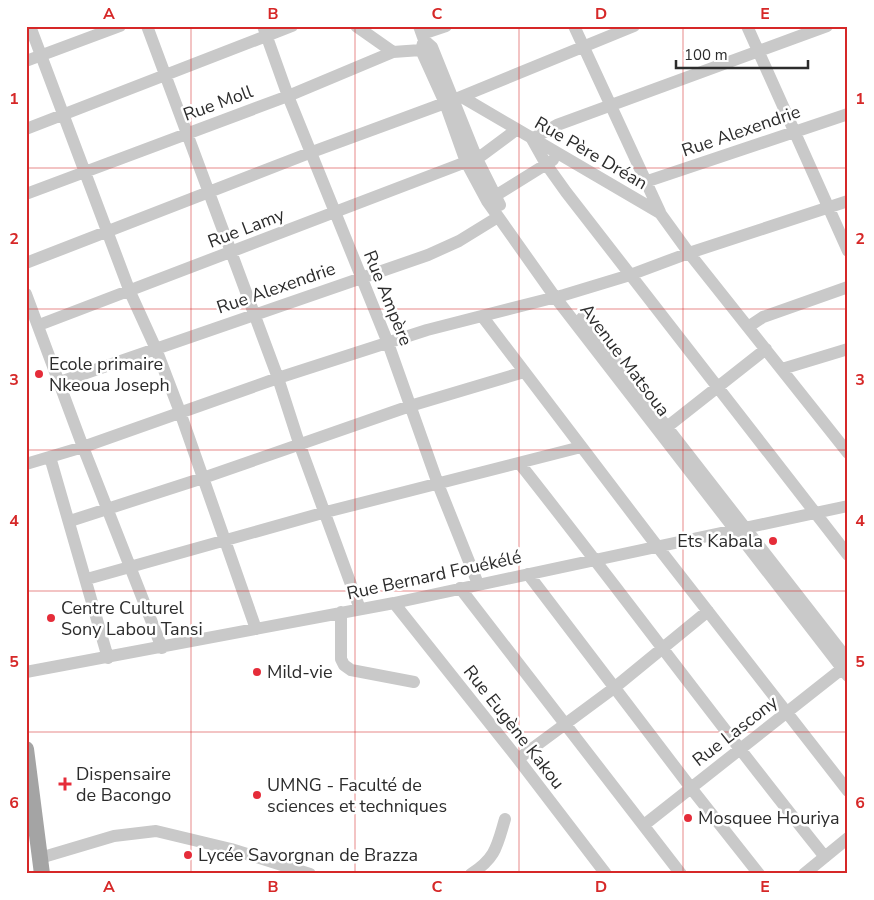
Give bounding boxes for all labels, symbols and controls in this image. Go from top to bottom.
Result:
text: A [103,3,115,25]
text: B [267,3,279,25]
text: C [432,3,443,25]
text: D [595,3,607,25]
text: E [760,3,770,25]
scale bar [676,38,809,70]
text: 100 m [684,45,728,65]
street label: Rue Moll [180,79,257,127]
text: 1 [9,88,19,110]
text: 1 [855,88,865,110]
street label: Rue Alexendrie [678,99,804,163]
street label: Rue Père Dréan [530,111,652,195]
street label: Rue Lamy [204,202,288,254]
text: 2 [9,228,19,250]
text: 2 [855,228,865,250]
street label: Rue Ampère [358,247,418,349]
street label: Rue Alexendrie [213,256,339,320]
street label: Avenue Matsoua [575,299,675,421]
place label: Ecole primaire Nkeoua Joseph [49,352,170,397]
marker: Ecole primaire Nkeoua Joseph [33,368,45,380]
text: 3 [9,369,19,391]
text: 3 [855,369,865,391]
text: 4 [9,510,19,532]
text: 4 [855,510,865,532]
place label: Ets Kabala [677,529,763,553]
marker: Ets Kabala [767,535,779,547]
street label: Rue Bernard Fouékélé [344,545,524,605]
place label: Centre Culturel Sony Labou Tansi [61,596,203,641]
marker: Centre Culturel Sony Labou Tansi [45,612,57,624]
text: 5 [9,651,19,673]
text: 5 [855,651,865,673]
place label: Mild-vie [267,660,333,684]
street label: Rue Eugène Kakou [458,660,570,794]
marker: Mild-vie [251,666,263,678]
street label: Rue Lascony [687,690,783,772]
place label: Dispensaire de Bacongo [76,762,171,807]
place label: UMNG - Faculté de sciences et techniques [267,773,447,818]
marker: Dispensaire de Bacongo [58,777,72,791]
marker: UMNG - Faculté de sciences et techniques [251,789,263,801]
text: 6 [9,792,19,814]
text: 6 [855,792,865,814]
place label: Mosquee Houriya [698,806,839,830]
marker: Mosquee Houriya [682,812,694,824]
place label: Lycée Savorgnan de Brazza [198,843,418,867]
marker: Lycée Savorgnan de Brazza [182,849,194,861]
text: A [103,876,115,898]
text: B [267,876,279,898]
text: C [432,876,443,898]
text: D [595,876,607,898]
text: E [760,876,770,898]

